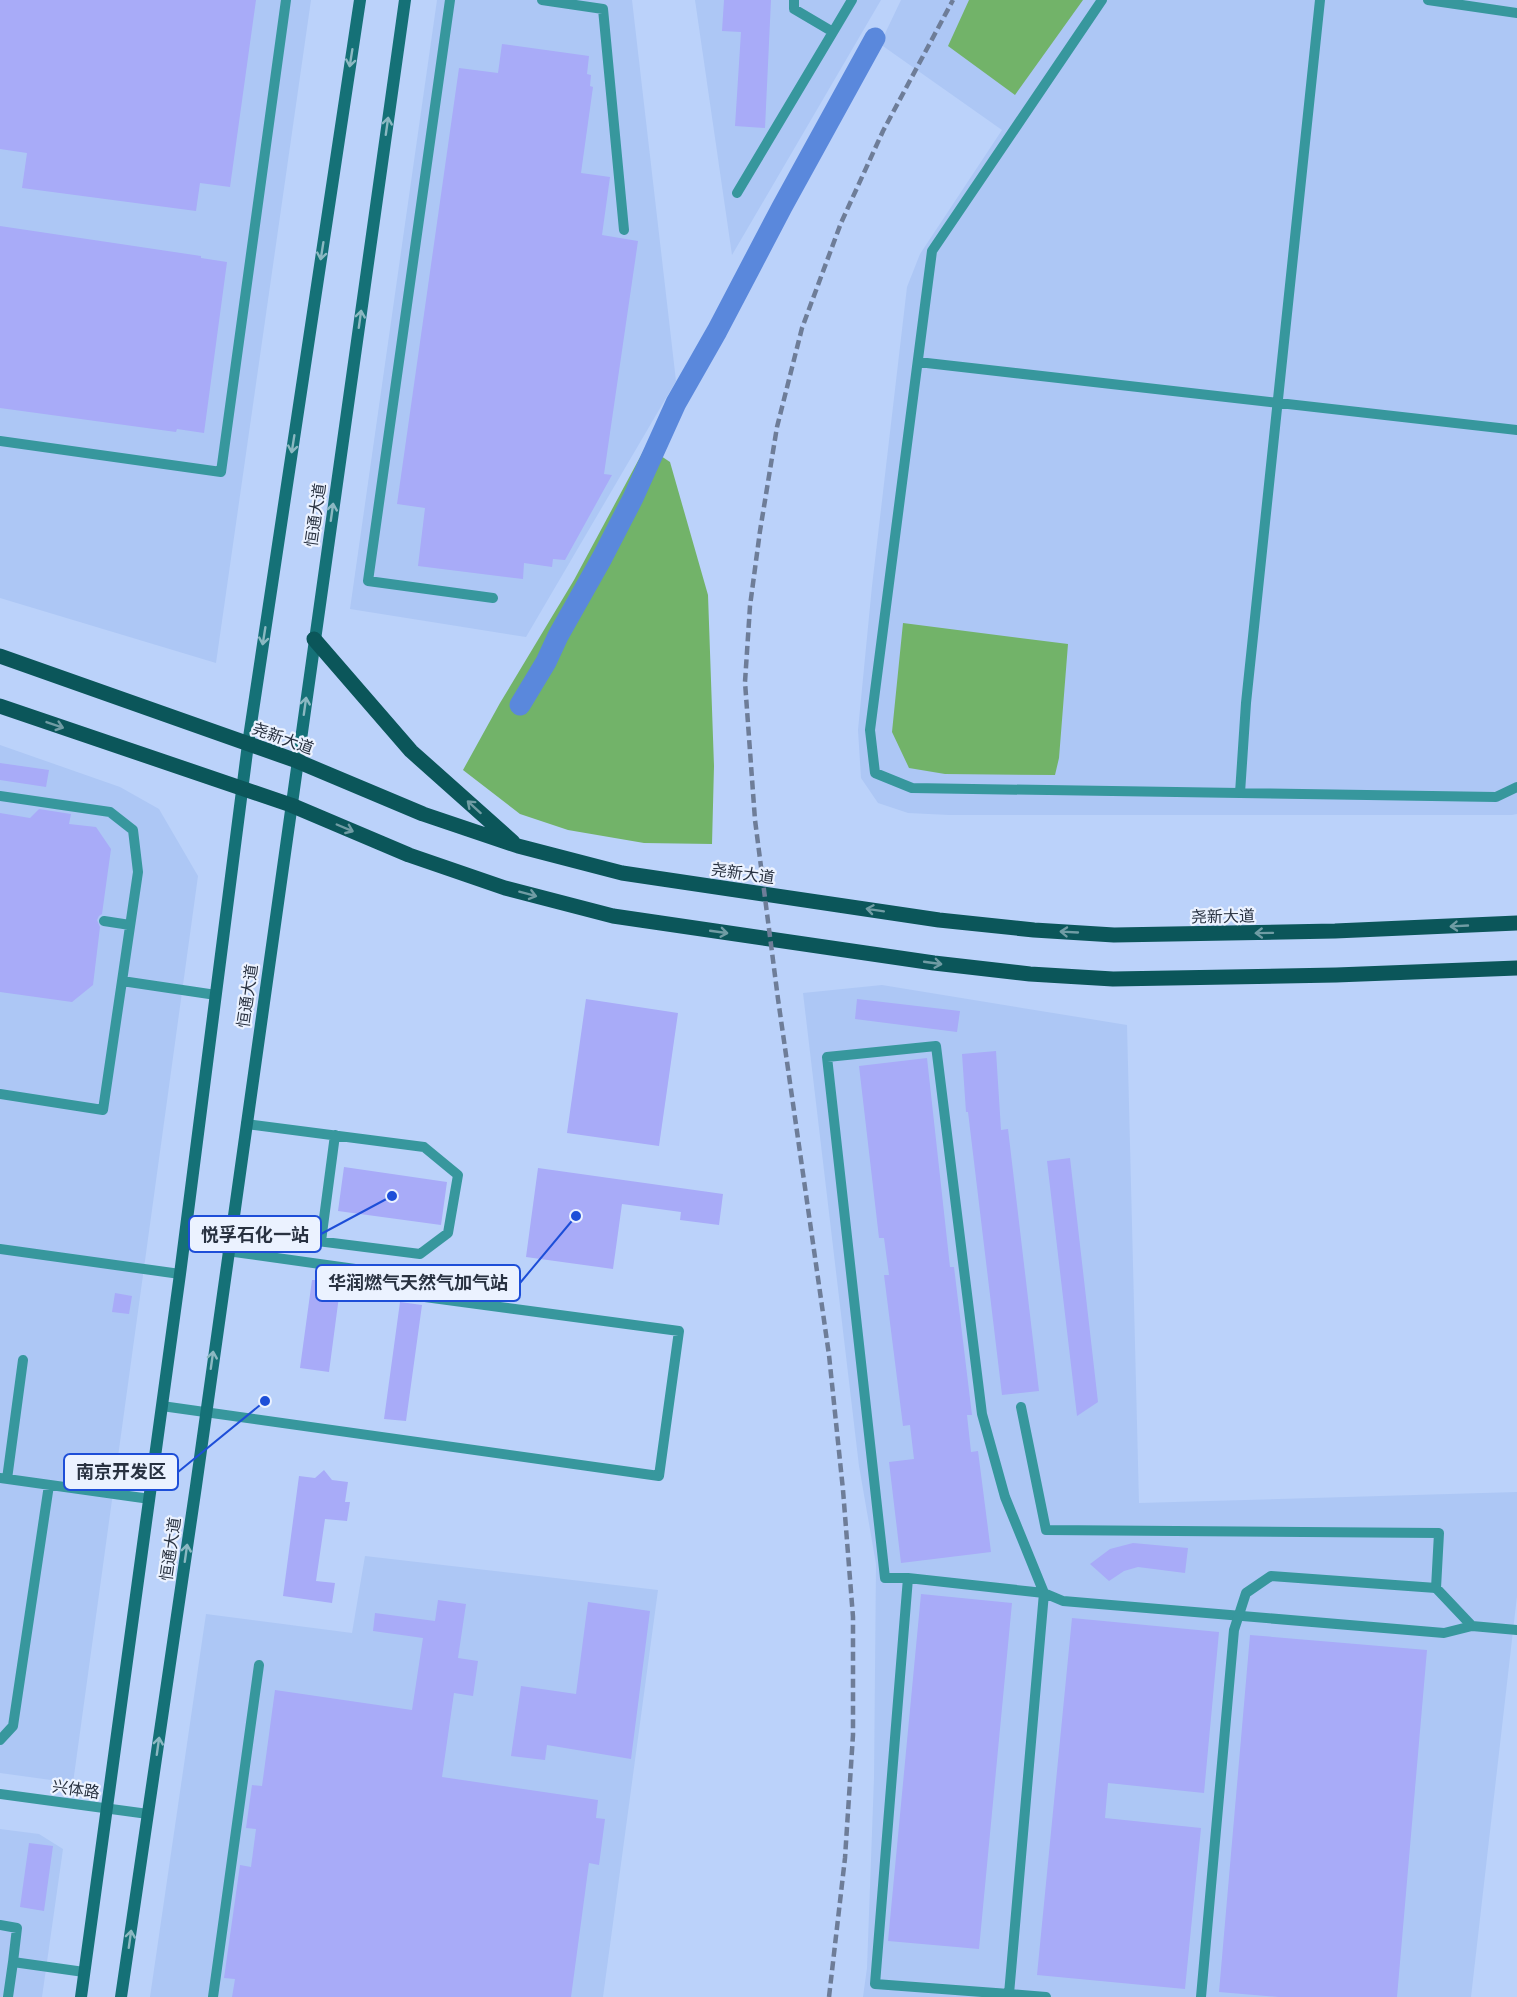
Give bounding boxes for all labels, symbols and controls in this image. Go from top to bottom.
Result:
one-way arrow [346,47,357,67]
one-way arrow [382,117,393,137]
one-way arrow [317,240,328,260]
one-way arrow [354,310,365,330]
one-way arrow [288,433,299,453]
street label: 恒通大道 [299,482,331,548]
one-way arrow [327,503,338,523]
one-way arrow [259,626,270,646]
one-way arrow [299,696,310,716]
street label: 尧新大道 [249,716,317,760]
one-way arrow [45,721,64,732]
one-way arrow [467,800,482,814]
one-way arrow [335,823,353,834]
street label: 尧新大道 [710,857,776,889]
one-way arrow [518,888,537,900]
street label: 尧新大道 [1191,903,1255,929]
one-way arrow [866,905,886,916]
one-way arrow [1449,920,1469,931]
one-way arrow [709,926,728,937]
one-way arrow [1059,927,1079,938]
one-way arrow [1254,927,1274,939]
one-way arrow [922,958,942,969]
street label: 恒通大道 [231,963,263,1029]
callout: 悦孚石化一站 [189,1216,321,1252]
text: 悦孚石化一站 [201,1221,309,1248]
callout: 华润燃气天然气加气站 [316,1265,520,1301]
text: 华润燃气天然气加气站 [328,1269,508,1296]
one-way arrow [207,1351,218,1370]
callout: 南京开发区 [64,1454,178,1490]
text: 南京开发区 [76,1458,166,1485]
street label: 恒通大道 [154,1516,186,1582]
one-way arrow [180,1544,191,1564]
one-way arrow [152,1737,163,1757]
street label: 兴体路 [51,1774,101,1804]
one-way arrow [124,1930,135,1949]

